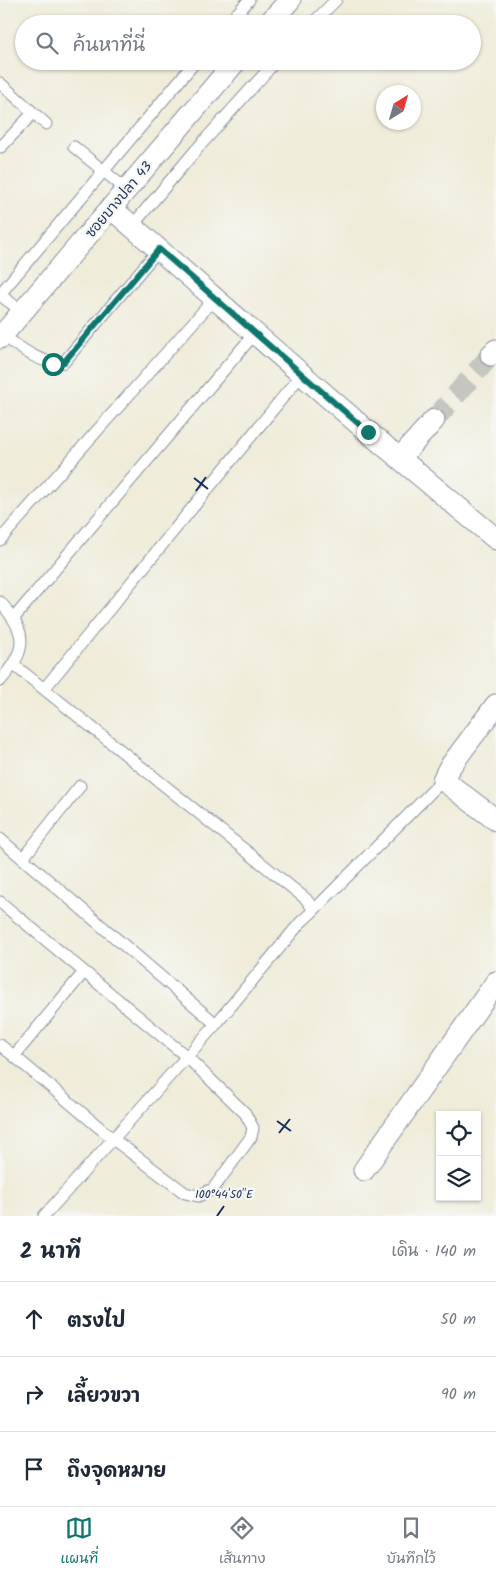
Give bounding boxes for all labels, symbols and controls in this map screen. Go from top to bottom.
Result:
search box [15,15,481,70]
icon: search [33,29,61,57]
text: ค้นหาที่นี่ [73,31,145,61]
north arrow [376,85,421,130]
street label: ซอยบางปลา 43 [80,157,158,243]
route start [42,353,65,376]
route end [357,421,380,444]
map controls [436,1111,481,1201]
button: locate [436,1111,481,1156]
button: layers [436,1156,481,1201]
text: 100°44'50"E [195,1185,254,1204]
text: 2 นาที [20,1236,81,1269]
text: เดิน · 140 m [392,1239,476,1264]
icon: ahead [20,1305,48,1333]
text: ตรงไป [67,1307,125,1337]
text: 50 m [440,1307,476,1332]
icon: right [20,1380,48,1408]
text: เลี้ยวขวา [67,1382,140,1412]
text: 90 m [441,1382,476,1407]
icon: arrive [20,1455,48,1483]
text: ถึงจุดหมาย [67,1457,166,1487]
tab: แผนที่ [60,1514,98,1570]
tab: เส้นทาง [219,1514,265,1570]
tab: บันทึกไว้ [386,1514,436,1570]

